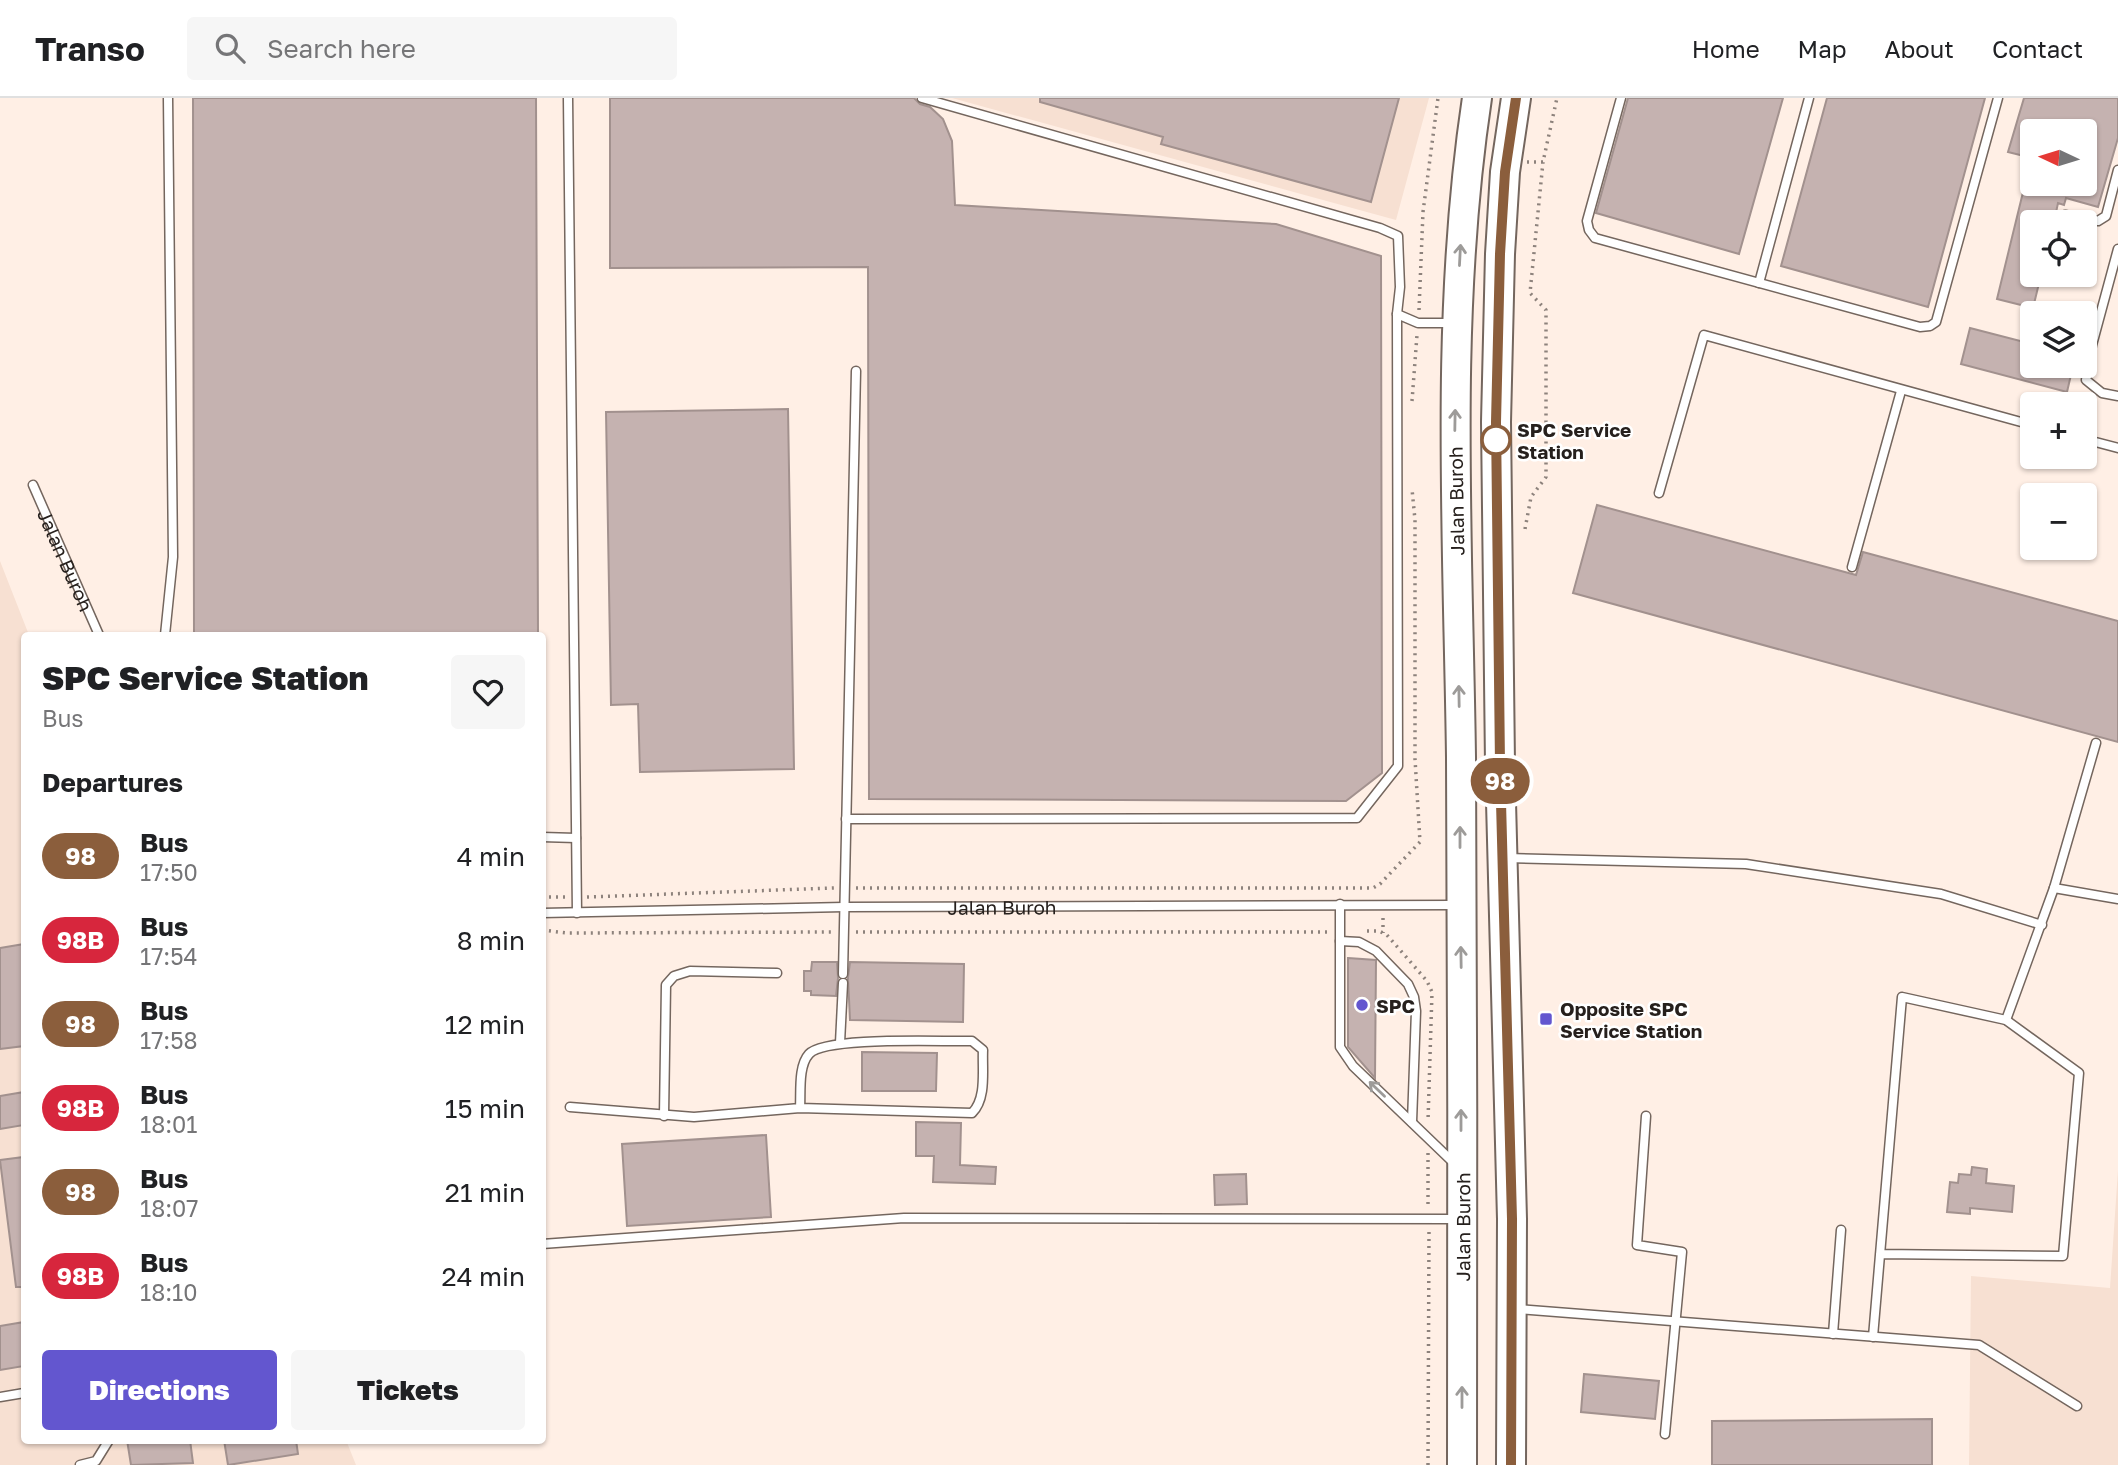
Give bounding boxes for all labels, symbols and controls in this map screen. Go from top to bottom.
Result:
search box [187,17,677,80]
text: Transo [35,29,145,68]
icon: search [211,29,249,67]
text: Search here [267,33,416,64]
text: Home [1692,34,1760,63]
text: Map [1798,34,1847,63]
text: About [1885,34,1954,63]
text: Contact [1992,34,2083,63]
north arrow [2020,119,2096,196]
map controls [2020,119,2097,560]
button: locate [2020,210,2097,287]
one-way arrow [1454,243,1467,266]
button: layers [2020,301,2097,378]
button: + [2020,392,2097,469]
one-way arrow [1448,408,1462,431]
place label: SPC Service Station [1517,418,1631,463]
marker: SPC Service Station [1481,425,1511,455]
street label: Jalan Buroh [1444,446,1468,556]
button: − [2020,483,2097,560]
street label: Jalan Buroh [34,505,99,615]
button: heart [451,655,525,729]
text: SPC Service Station [42,658,369,697]
one-way arrow [1452,685,1466,708]
text: Bus [42,704,84,732]
line badge: 98 [1468,758,1532,804]
text: 98 [1485,766,1515,795]
text: Departures [42,767,183,798]
one-way arrow [1453,826,1467,849]
text: Bus [140,827,188,858]
text: 98 [65,841,96,870]
text: 4 min [457,841,525,872]
text: 17:50 [140,858,198,886]
street label: Jalan Buroh [947,895,1057,918]
text: Bus [140,911,188,942]
text: 98B [57,925,104,954]
text: 8 min [457,925,525,956]
text: 17:54 [140,942,198,970]
one-way arrow [1454,946,1468,969]
place label: SPC [1376,994,1415,1017]
text: Bus [140,995,188,1026]
marker: SPC [1354,997,1370,1013]
place label: Opposite SPC Service Station [1560,997,1702,1042]
text: 98 [65,1009,96,1038]
text: 12 min [445,1009,525,1040]
marker: Opposite SPC Service Station [1538,1011,1554,1027]
text: 17:58 [140,1026,198,1054]
text: Bus [140,1079,188,1110]
one-way arrow [1369,1080,1386,1097]
text: 98B [57,1093,104,1122]
text: 15 min [445,1093,525,1124]
one-way arrow [1454,1109,1468,1132]
text: 18:01 [140,1110,198,1138]
text: Bus [140,1163,188,1194]
street label: Jalan Buroh [1451,1172,1474,1282]
text: 98 [65,1177,96,1206]
text: 21 min [445,1177,525,1208]
text: 18:07 [140,1194,199,1222]
text: Bus [140,1247,188,1278]
text: 98B [57,1261,104,1290]
text: 24 min [442,1261,525,1292]
text: 18:10 [140,1278,198,1306]
button: Directions [42,1350,277,1430]
button: Tickets [291,1350,525,1430]
one-way arrow [1455,1386,1469,1409]

